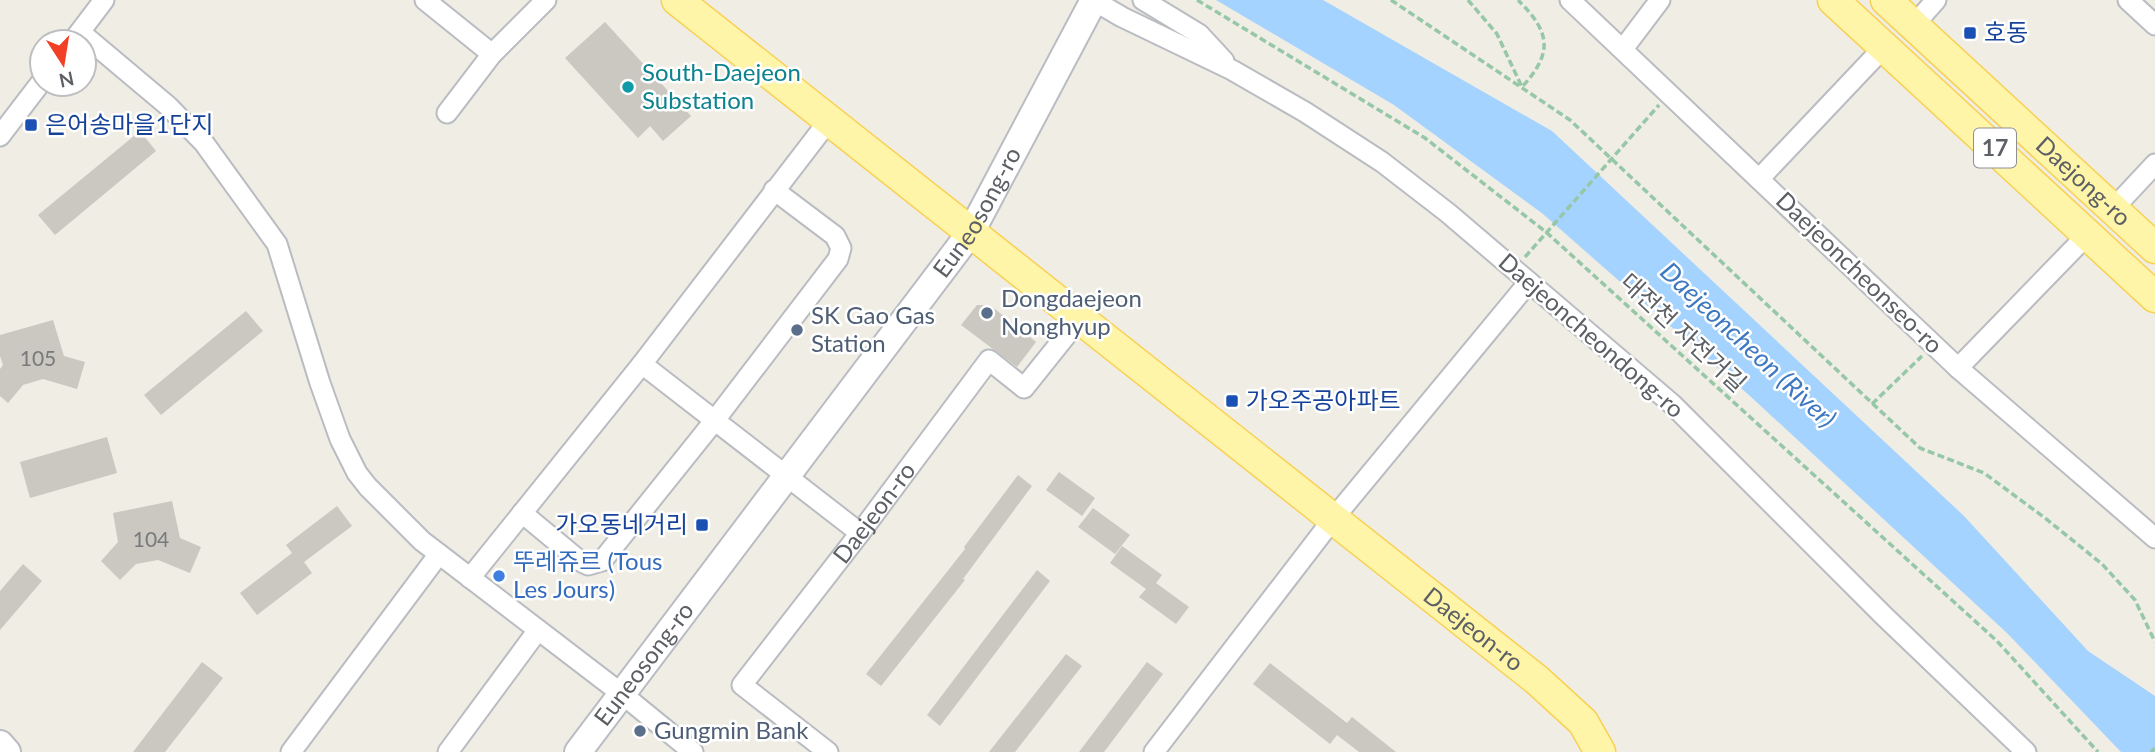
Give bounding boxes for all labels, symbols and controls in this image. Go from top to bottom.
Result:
place label: 호동 [1984,17,2028,46]
marker: 호동 [1962,25,1978,41]
north arrow [28,28,98,98]
place label: South-Daejeon Substation [642,57,801,114]
text: N [57,67,76,93]
marker: South-Daejeon Substation [620,79,636,95]
place label: 은어송마을1단지 [45,109,213,138]
marker: 은어송마을1단지 [23,117,39,133]
road number: 17 [1974,128,2016,168]
street label: Daejong-ro [2031,130,2137,231]
street label: Euneosong-ro [926,142,1026,282]
street label: Daejeoncheonseo-ro [1771,185,1949,359]
street label: Daejeoncheondong-ro [1493,246,1691,423]
water label: Daejeoncheon (River) [1654,255,1843,434]
street label: 대전천 자전거길 [1615,266,1753,397]
place label: Dongdaejeon Nonghyup [1001,283,1142,340]
place label: SK Gao Gas Station [811,300,935,357]
marker: Dongdaejeon Nonghyup [979,305,995,321]
marker: SK Gao Gas Station [789,322,805,338]
house number: 105 [20,345,56,370]
place label: 가오주공아파트 [1246,385,1401,414]
marker: 가오주공아파트 [1224,393,1240,409]
street label: Daejeon-ro [826,456,921,569]
place label: 가오동네거리 [556,509,688,538]
marker: 가오동네거리 [694,517,710,533]
house number: 104 [133,526,169,551]
place label: 뚜레쥬르 (Tous Les Jours) [513,546,663,603]
marker: 뚜레쥬르 (Tous Les Jours) [491,568,507,584]
street label: Daejeon-ro [1419,580,1530,677]
street label: Euneosong-ro [587,596,699,731]
place label: Gungmin Bank [654,715,809,744]
marker: Gungmin Bank [632,723,648,739]

